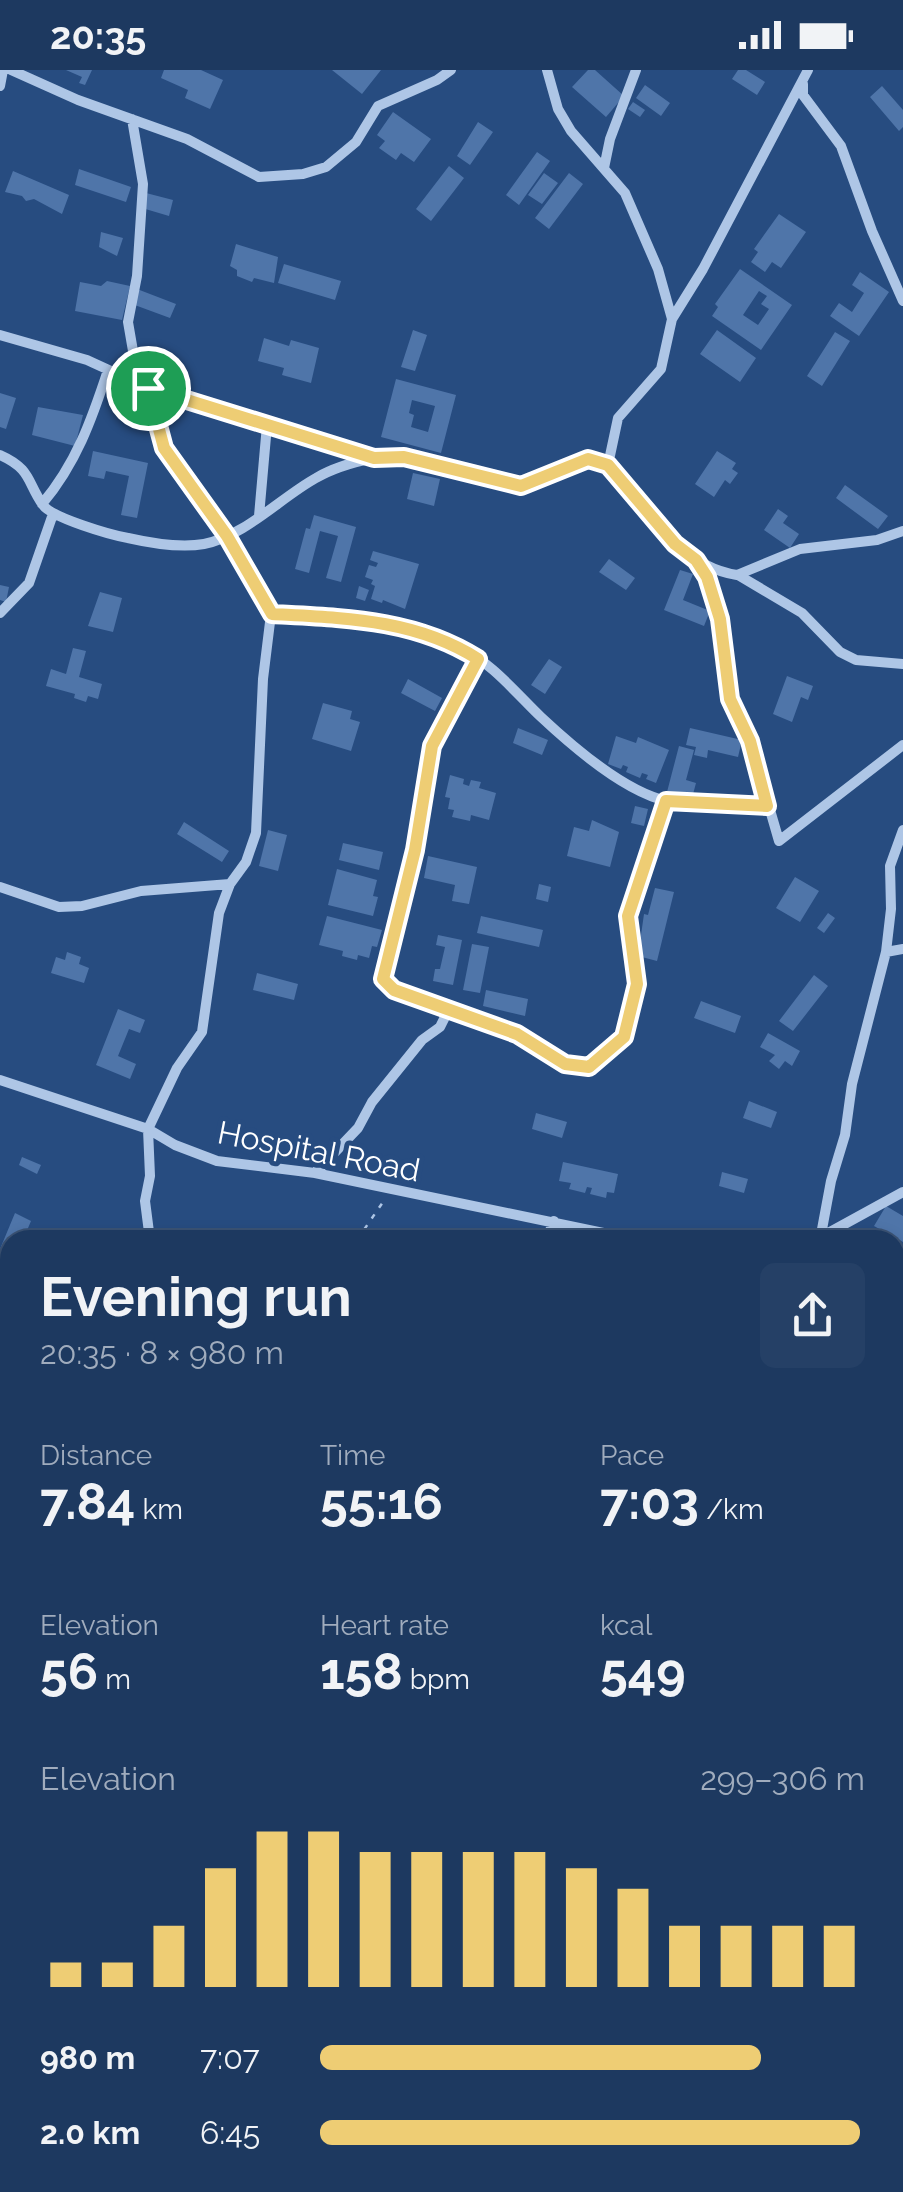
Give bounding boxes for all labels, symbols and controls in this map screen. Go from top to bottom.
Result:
text: 20:35 [50,13,146,58]
pin [106,346,191,431]
icon: arrive [121,361,176,416]
street label: Hospital Road [215,1113,423,1189]
button: share [760,1263,865,1368]
text: Evening run [40,1264,352,1329]
text: 20:35 · 8 × 980 m [40,1334,284,1371]
text: Distance [40,1439,152,1472]
text: Time [320,1439,385,1472]
text: Pace [600,1439,664,1472]
text: 7.84 [40,1472,135,1531]
text: 55:16 [320,1472,443,1531]
text: 7:03 [600,1472,699,1531]
text: km [135,1493,183,1526]
text: /km [699,1493,764,1526]
text: Elevation [40,1609,159,1642]
text: Heart rate [320,1609,449,1642]
text: kcal [600,1609,652,1642]
text: 56 [40,1642,98,1701]
text: 158 [320,1642,403,1701]
text: 549 [600,1642,686,1701]
text: m [98,1663,131,1696]
text: bpm [403,1663,470,1696]
text: Elevation [40,1760,176,1797]
text: 299–306 m [700,1760,865,1797]
text: 980 m [40,2039,135,2076]
text: 7:07 [200,2039,260,2076]
text: 2.0 km [40,2114,140,2151]
text: 6:45 [200,2114,260,2151]

